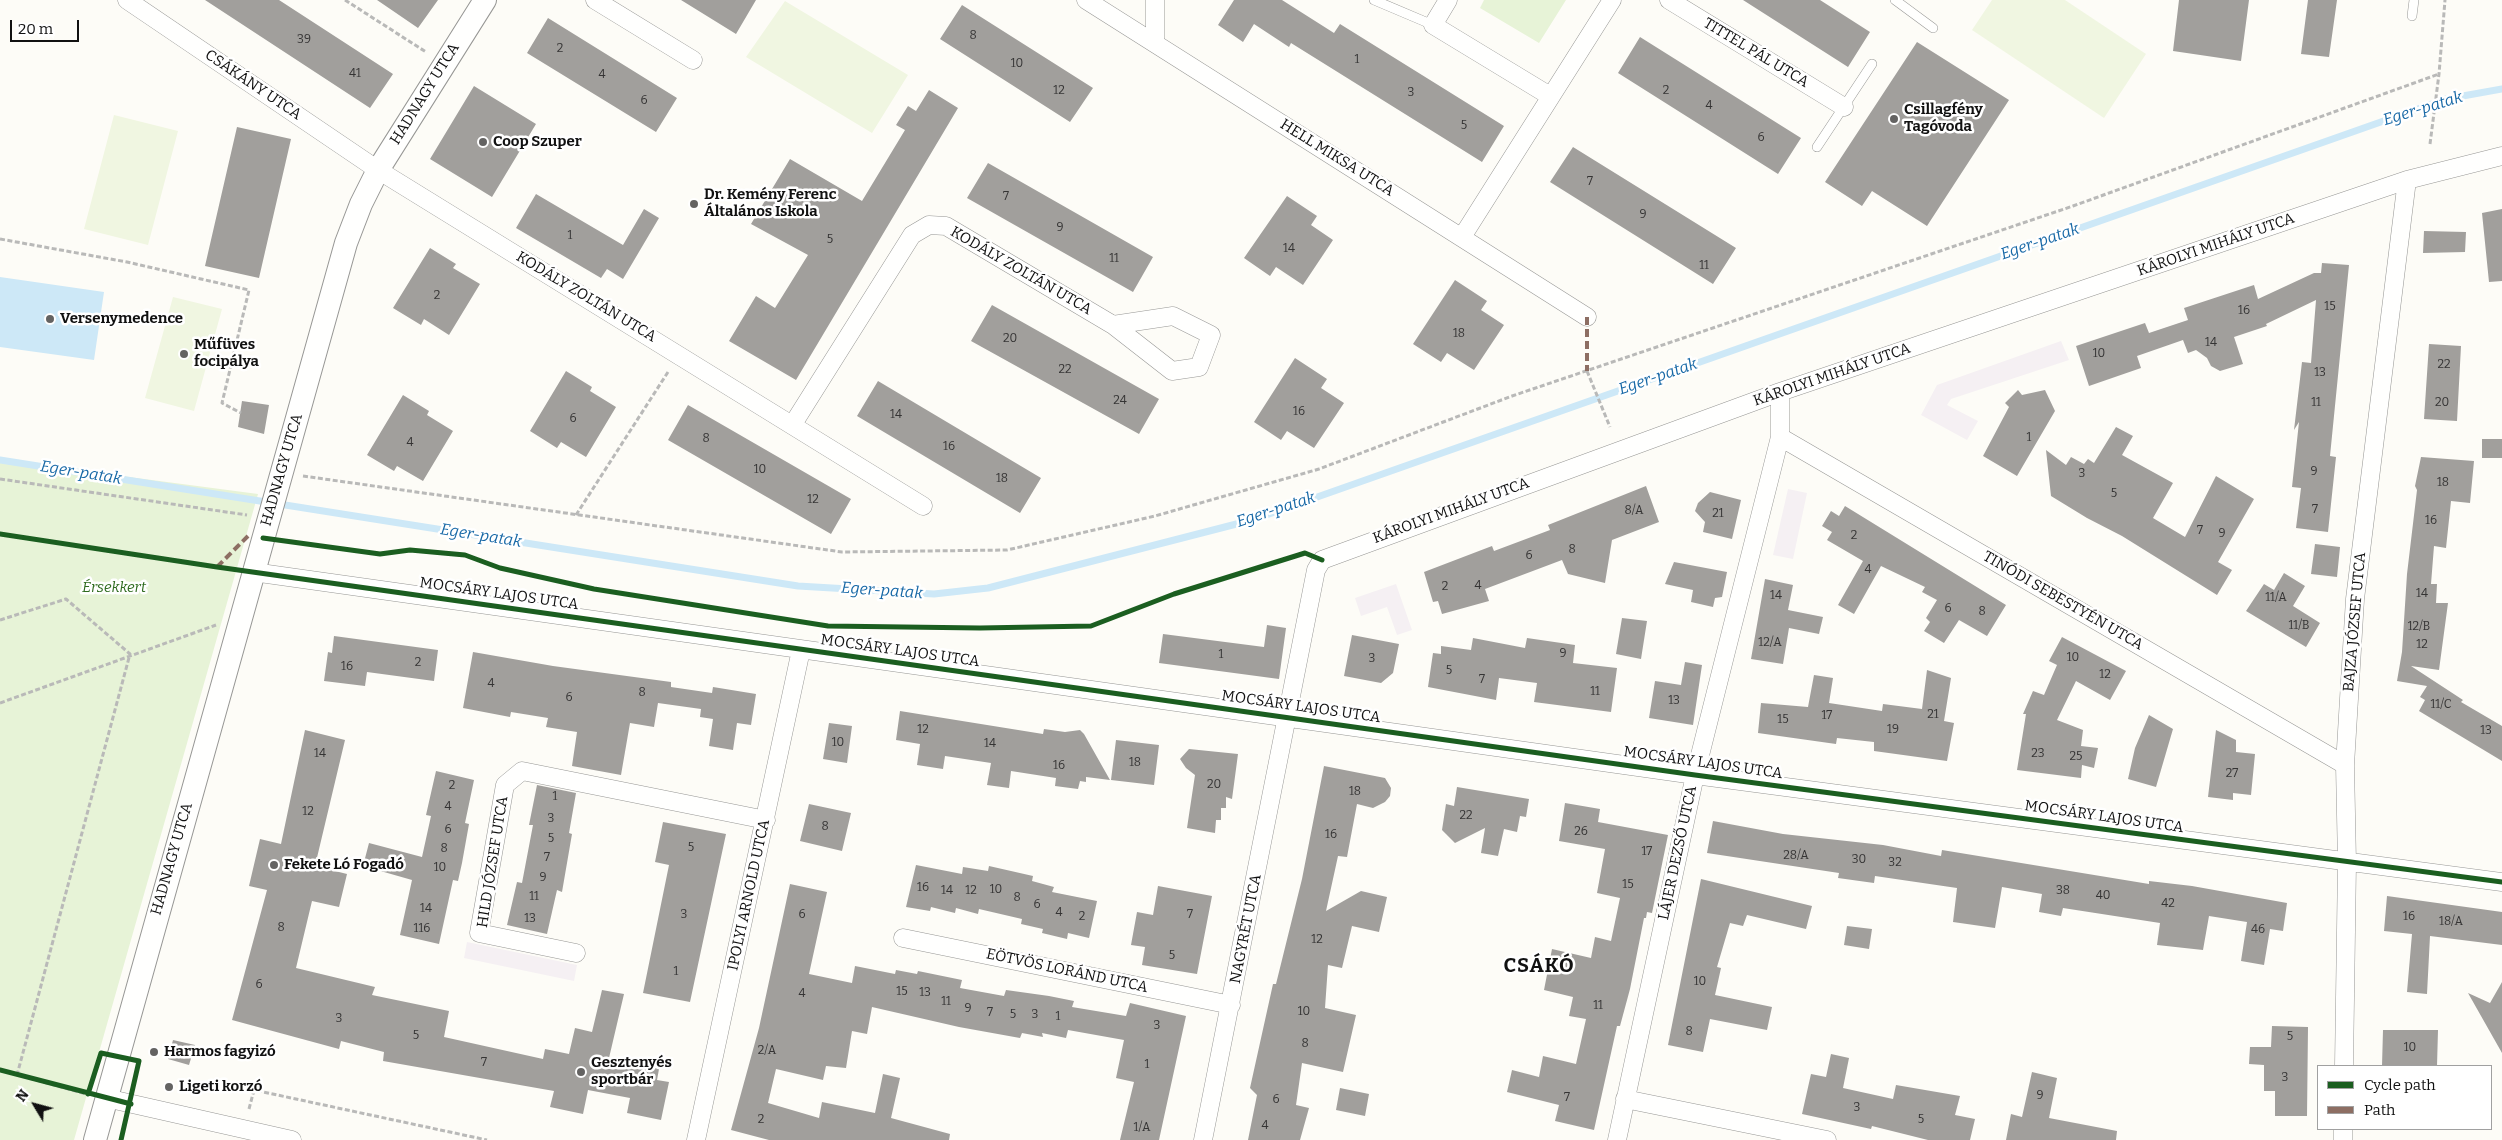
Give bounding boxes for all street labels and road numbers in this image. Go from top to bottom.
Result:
street label: TITTEL PÁL UTCA [1700,14,1812,92]
street label: HADNAGY UTCA [387,40,463,148]
street label: CSÁKÁNY UTCA [201,46,305,124]
street label: HELL MIKSA UTCA [1277,116,1397,200]
street label: KÁROLYI MIHÁLY UTCA [2135,210,2297,280]
street label: KODÁLY ZOLTÁN UTCA [947,223,1095,319]
street label: KODÁLY ZOLTÁN UTCA [513,248,659,346]
street label: KÁROLYI MIHÁLY UTCA [1751,340,1913,410]
street label: HADNAGY UTCA [257,412,307,528]
street label: KÁROLYI MIHÁLY UTCA [1370,474,1532,548]
street label: TINÓDI SEBESTYÉN UTCA [1980,548,2146,654]
street label: BAJZA JÓZSEF UTCA [2340,551,2370,693]
street label: MOCSÁRY LAJOS UTCA [418,574,580,614]
street label: MOCSÁRY LAJOS UTCA [819,631,981,671]
street label: MOCSÁRY LAJOS UTCA [1220,687,1382,727]
street label: MOCSÁRY LAJOS UTCA [1622,743,1784,783]
street label: LÁJER DEZSŐ UTCA [1655,784,1701,922]
street label: HILD JÓZSEF UTCA [474,795,512,929]
street label: MOCSÁRY LAJOS UTCA [2023,797,2185,837]
street label: HADNAGY UTCA [147,801,197,917]
street label: IPOLYI ARNOLD UTCA [724,818,774,972]
street label: NAGYRÉT UTCA [1227,873,1265,985]
street label: EÖTVÖS LORÁND UTCA [985,945,1149,997]

